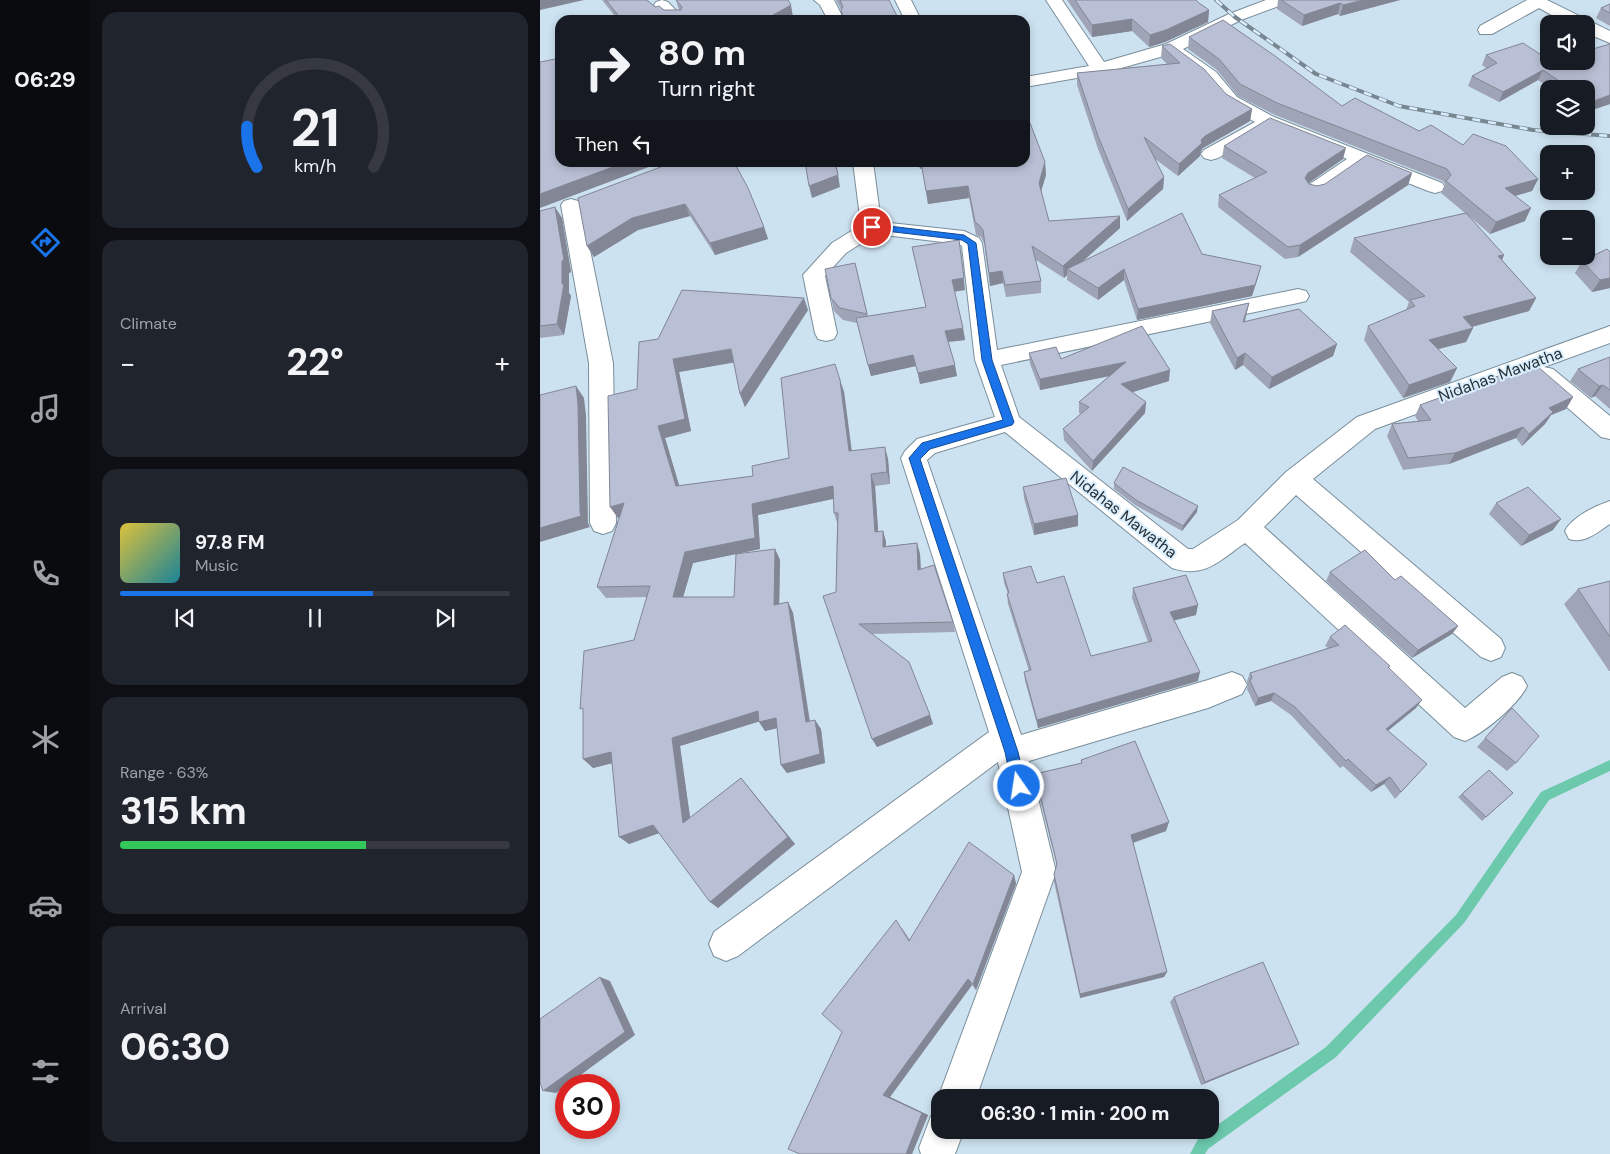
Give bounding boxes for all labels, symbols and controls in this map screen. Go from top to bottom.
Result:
map controls [1540,15,1595,265]
button: sound [1540,15,1595,70]
text: 80 m [658,30,746,76]
icon: right [575,35,640,100]
text: 06:29 [14,65,76,94]
text: Turn right [658,74,755,103]
button: layers [1540,80,1595,135]
text: 21 [291,94,339,162]
icon: left [628,130,656,158]
text: Then [575,132,618,157]
button: + [1540,145,1595,200]
text: km/h [294,154,336,178]
pin [851,206,893,248]
button: − [1540,210,1595,265]
icon: arrive [858,213,886,241]
icon: directions [28,225,63,260]
text: Climate [120,313,177,334]
text: 22° [286,337,344,387]
street label: Nidahas Mawatha [1435,342,1565,407]
text: − [120,345,135,382]
text: + [495,345,510,382]
icon: music [28,391,63,426]
street label: Nidahas Mawatha [1066,466,1182,563]
text: 97.8 FM [195,530,265,555]
text: Music [195,555,239,576]
icon: phone [28,556,63,591]
icon: previous [171,604,199,632]
icon: pause [301,604,329,632]
icon: next [431,604,459,632]
icon: climate [28,722,63,757]
position arrow [992,759,1044,811]
text: Range · 63% [120,762,208,783]
text: 315 km [120,786,247,836]
icon: car [28,888,63,923]
text: Arrival [120,998,167,1019]
text: 06:30 [120,1022,230,1072]
icon: filters [28,1054,63,1089]
speed limit sign: 30 [555,1074,620,1139]
text: 06:30 · 1 min · 200 m [981,1101,1169,1126]

